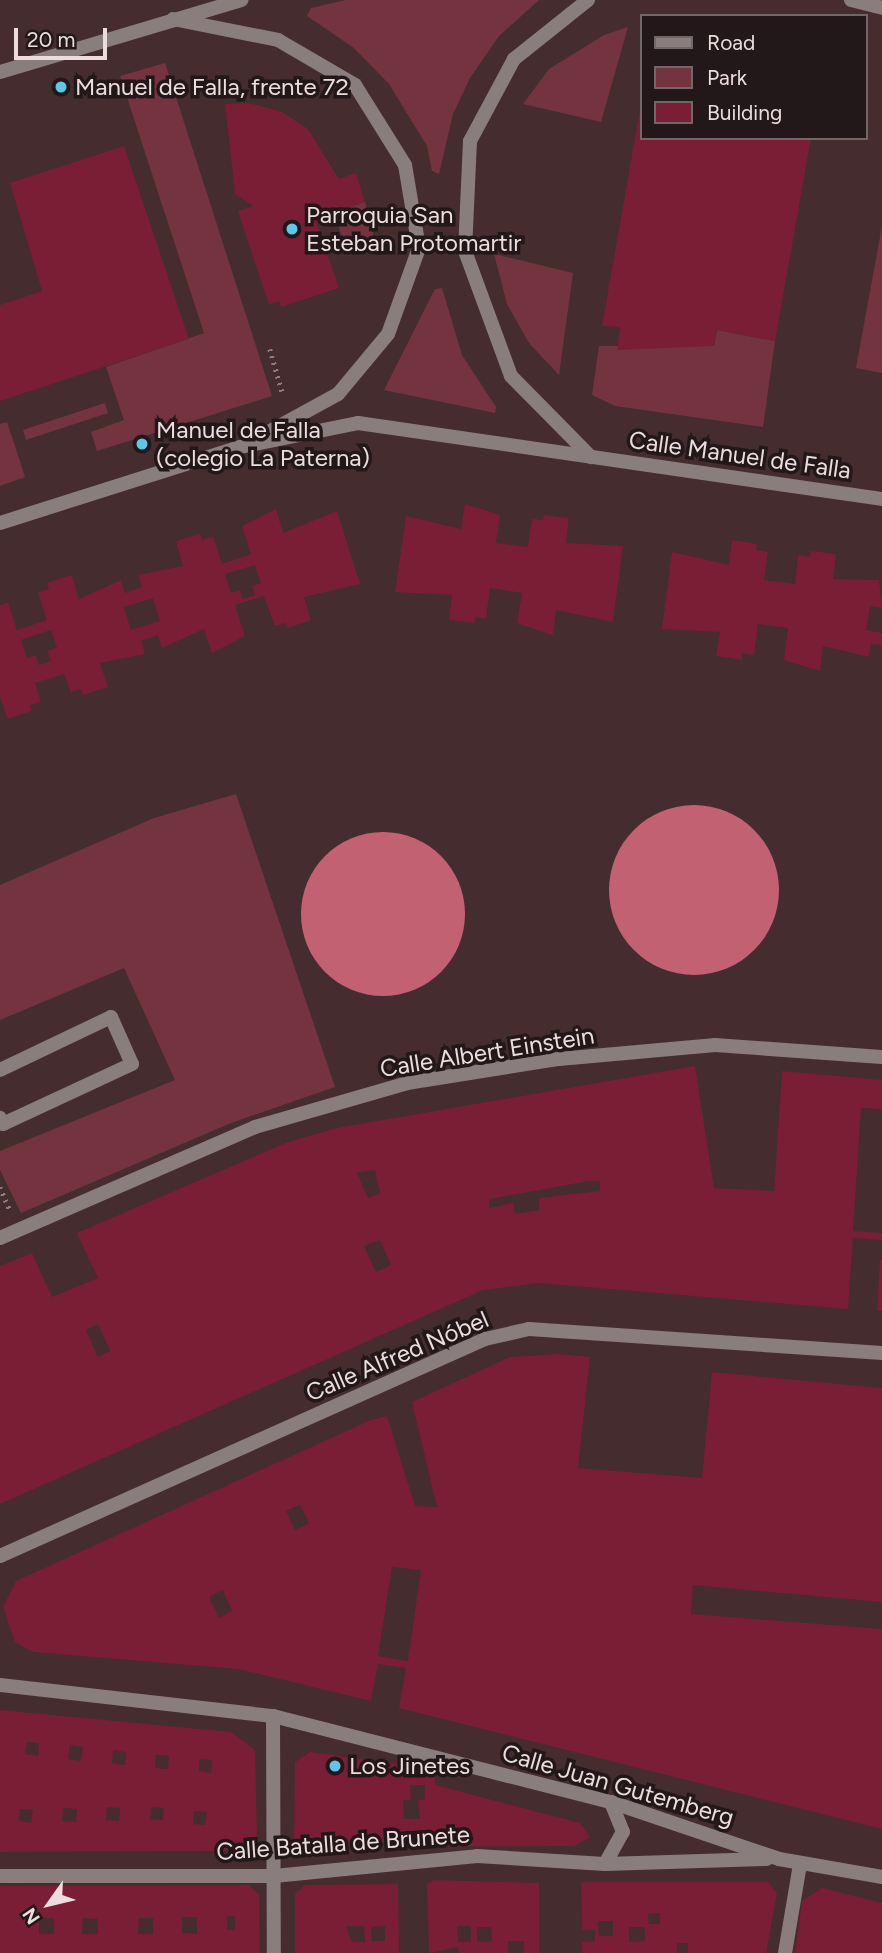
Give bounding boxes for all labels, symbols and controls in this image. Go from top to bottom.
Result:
scale bar [18,14,110,58]
legend [640,14,868,140]
text: 20 m [27,27,75,52]
text: Road [707,30,755,55]
text: Park [707,65,747,90]
place label: Manuel de Falla, frente 72 [75,73,349,101]
marker: Manuel de Falla, frente 72 [53,79,69,95]
text: Building [707,100,782,125]
place label: Parroquia San Esteban Protomartir [306,201,521,257]
marker: Parroquia San Esteban Protomartir [284,221,300,237]
place label: Manuel de Falla (colegio La Paterna) [156,416,370,472]
street label: Calle Manuel de Falla [627,425,853,485]
marker: Manuel de Falla (colegio La Paterna) [134,436,150,452]
street label: Calle Albert Einstein [378,1021,596,1083]
street label: Calle Alfred Nóbel [301,1305,493,1407]
street label: Calle Juan Gutemberg [499,1738,737,1832]
place label: Los Jinetes [349,1752,470,1780]
marker: Los Jinetes [327,1758,343,1774]
street label: Calle Batalla de Brunete [215,1820,471,1866]
north arrow [14,1869,84,1939]
text: N [18,1904,45,1929]

